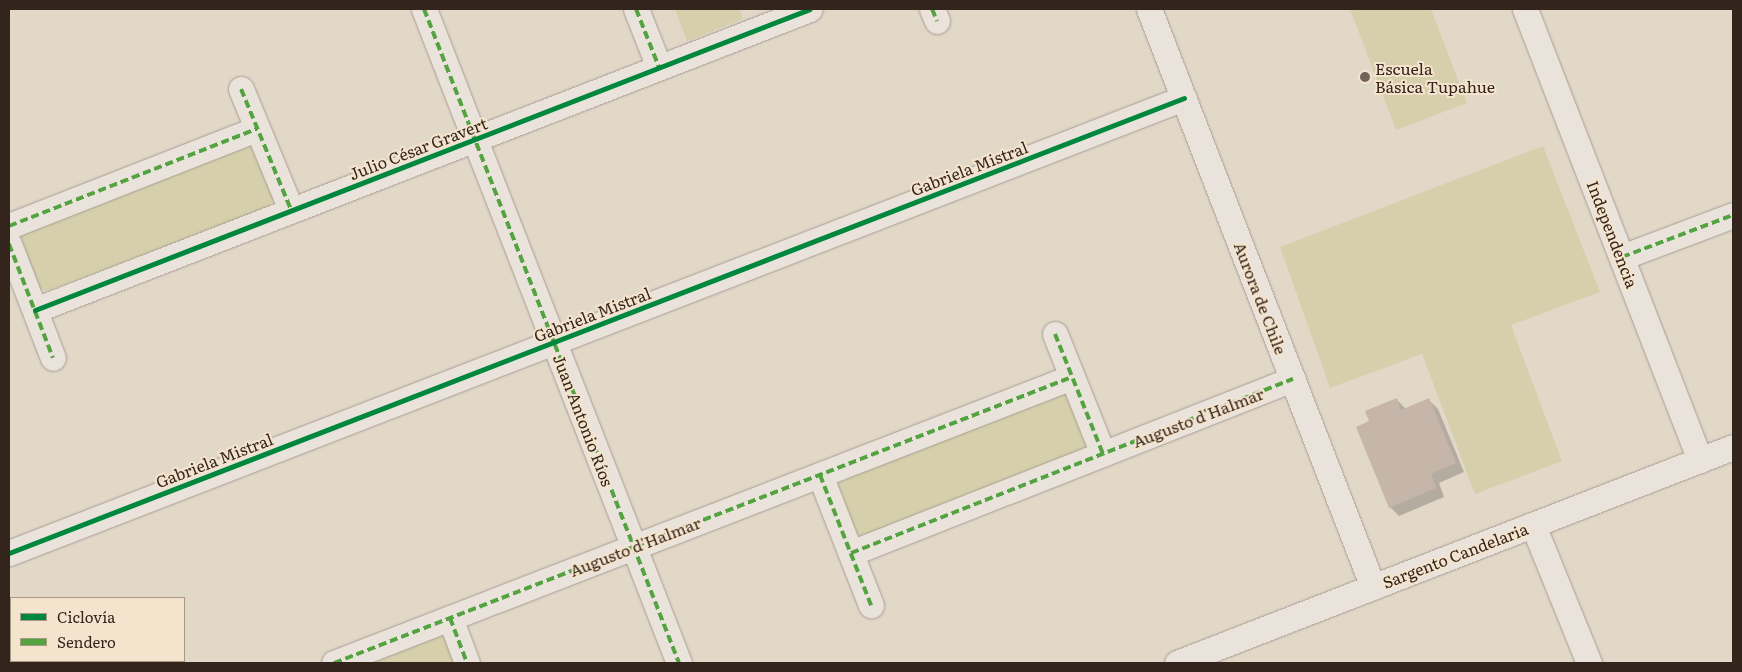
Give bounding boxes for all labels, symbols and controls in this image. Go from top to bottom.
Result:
place label: Escuela Básica Tupahue [1375,58,1495,96]
marker: Escuela Básica Tupahue [1359,71,1371,83]
street label: Julio César Gravert [346,113,490,183]
street label: Gabriela Mistral [908,137,1030,199]
street label: Independencia [1584,178,1642,290]
street label: Aurora de Chile [1231,239,1291,357]
street label: Gabriela Mistral [531,283,653,345]
street label: Juan Antonio Ríos [550,351,618,489]
street label: Augusto d'Halmar [1130,383,1266,451]
street label: Gabriela Mistral [153,429,275,491]
street label: Augusto d'Halmar [567,512,703,580]
street label: Sargento Candelaria [1380,518,1530,592]
legend [10,597,185,662]
text: Ciclovía [57,605,115,628]
text: Sendero [57,630,116,653]

